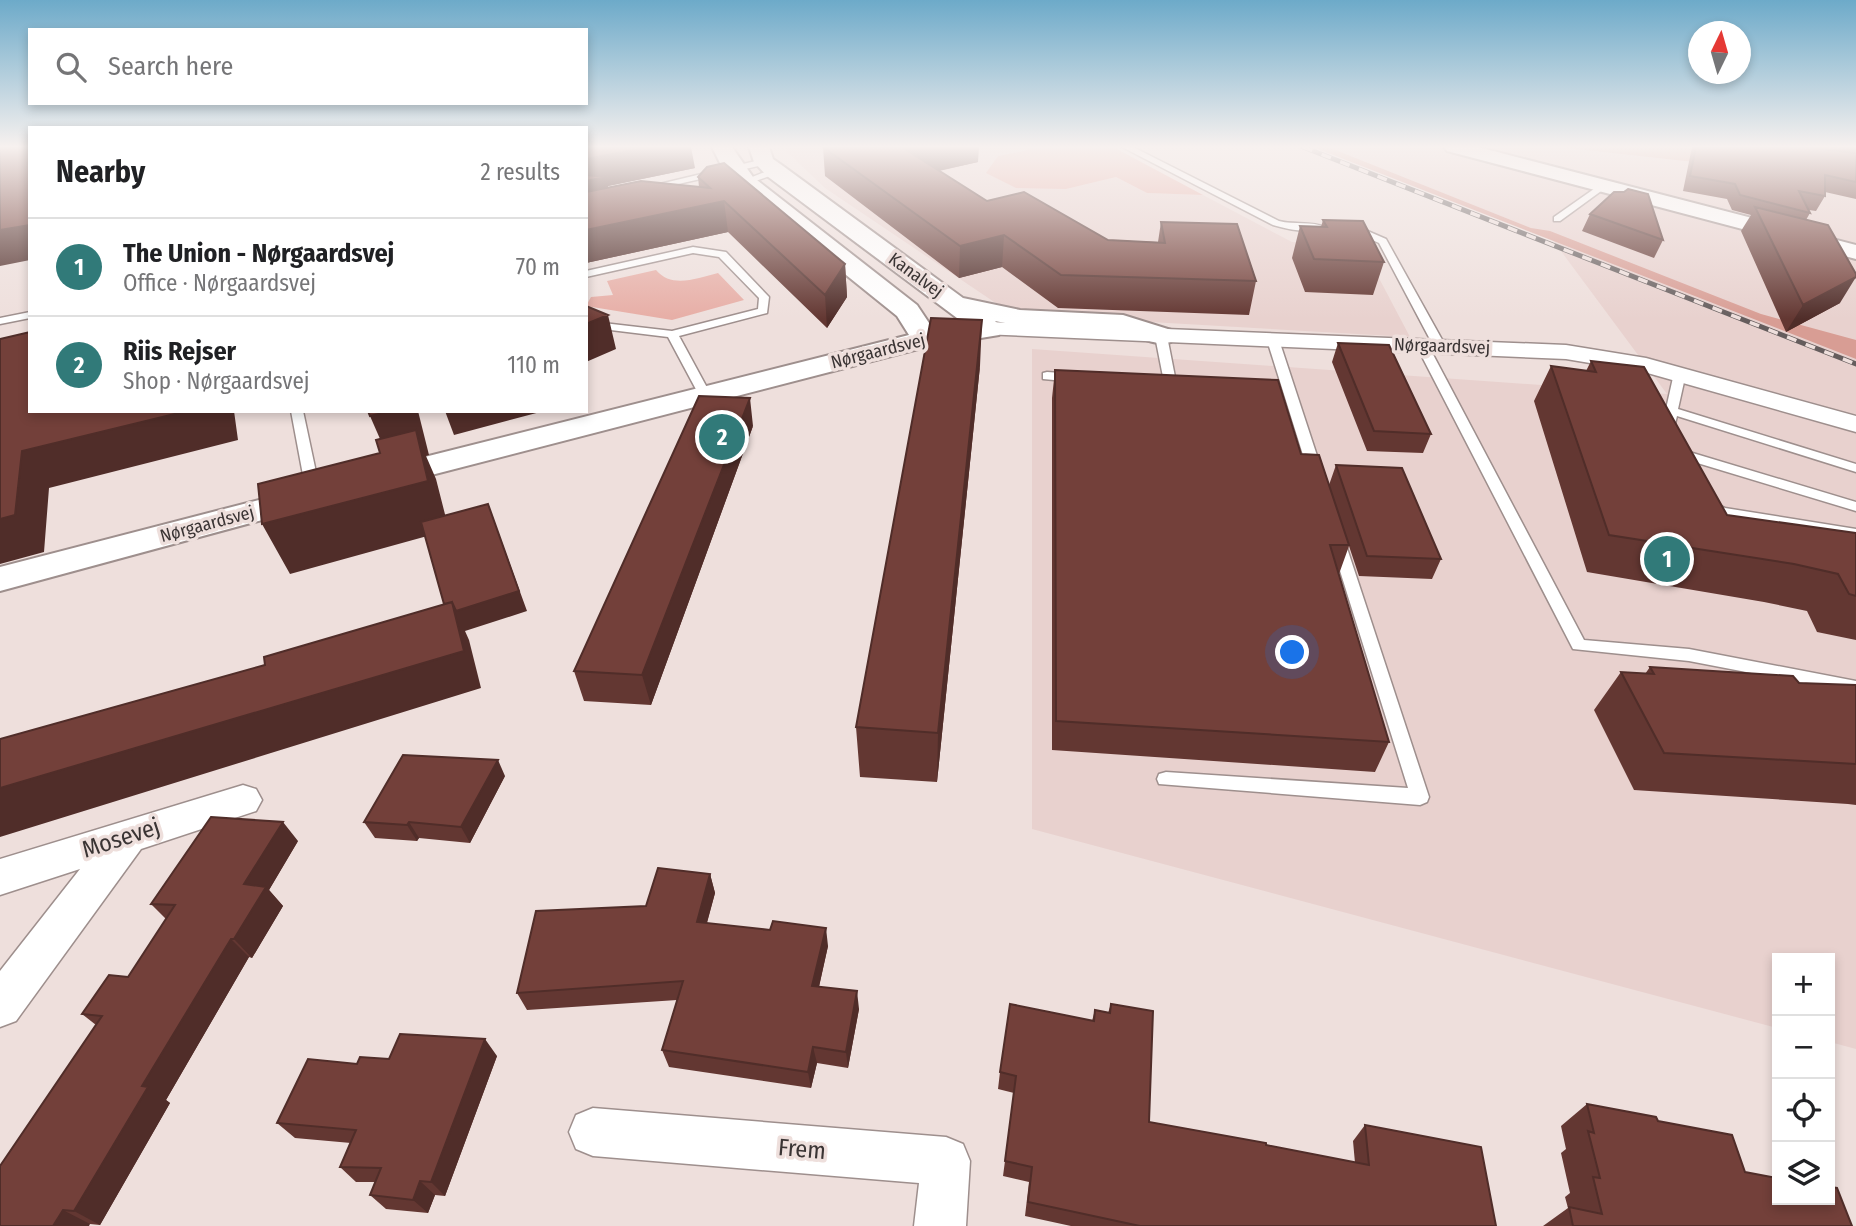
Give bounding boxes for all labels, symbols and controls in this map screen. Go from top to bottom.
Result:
north arrow [1688,21,1751,84]
search box [28,28,588,105]
icon: search [52,48,90,86]
text: Search here [108,51,233,82]
text: Nearby [56,154,145,190]
text: 2 results [480,158,560,186]
text: The Union - Nørgaardsvej [123,238,394,269]
street label: Kanalvej [884,248,948,302]
text: 1 [74,253,84,281]
text: 70 m [516,253,560,281]
text: Office · Nørgaardsvej [123,269,316,297]
street label: Nørgaardsvej [829,329,927,373]
street label: Nørgaardsvej [1393,333,1491,359]
text: Riis Rejser [123,336,236,367]
text: 2 [74,351,84,379]
text: 110 m [507,351,560,379]
text: Shop · Nørgaardsvej [123,367,310,395]
pin: 2 [699,411,745,463]
street label: Nørgaardsvej [158,501,256,547]
pin: 1 [1644,533,1690,585]
your location [1275,635,1309,669]
street label: Mosevej [79,812,163,864]
map controls [1772,953,1835,1205]
button: + [1772,953,1835,1016]
button: − [1772,1016,1835,1079]
button: locate [1772,1079,1835,1142]
street label: Frem [777,1133,827,1165]
button: layers [1772,1142,1835,1205]

